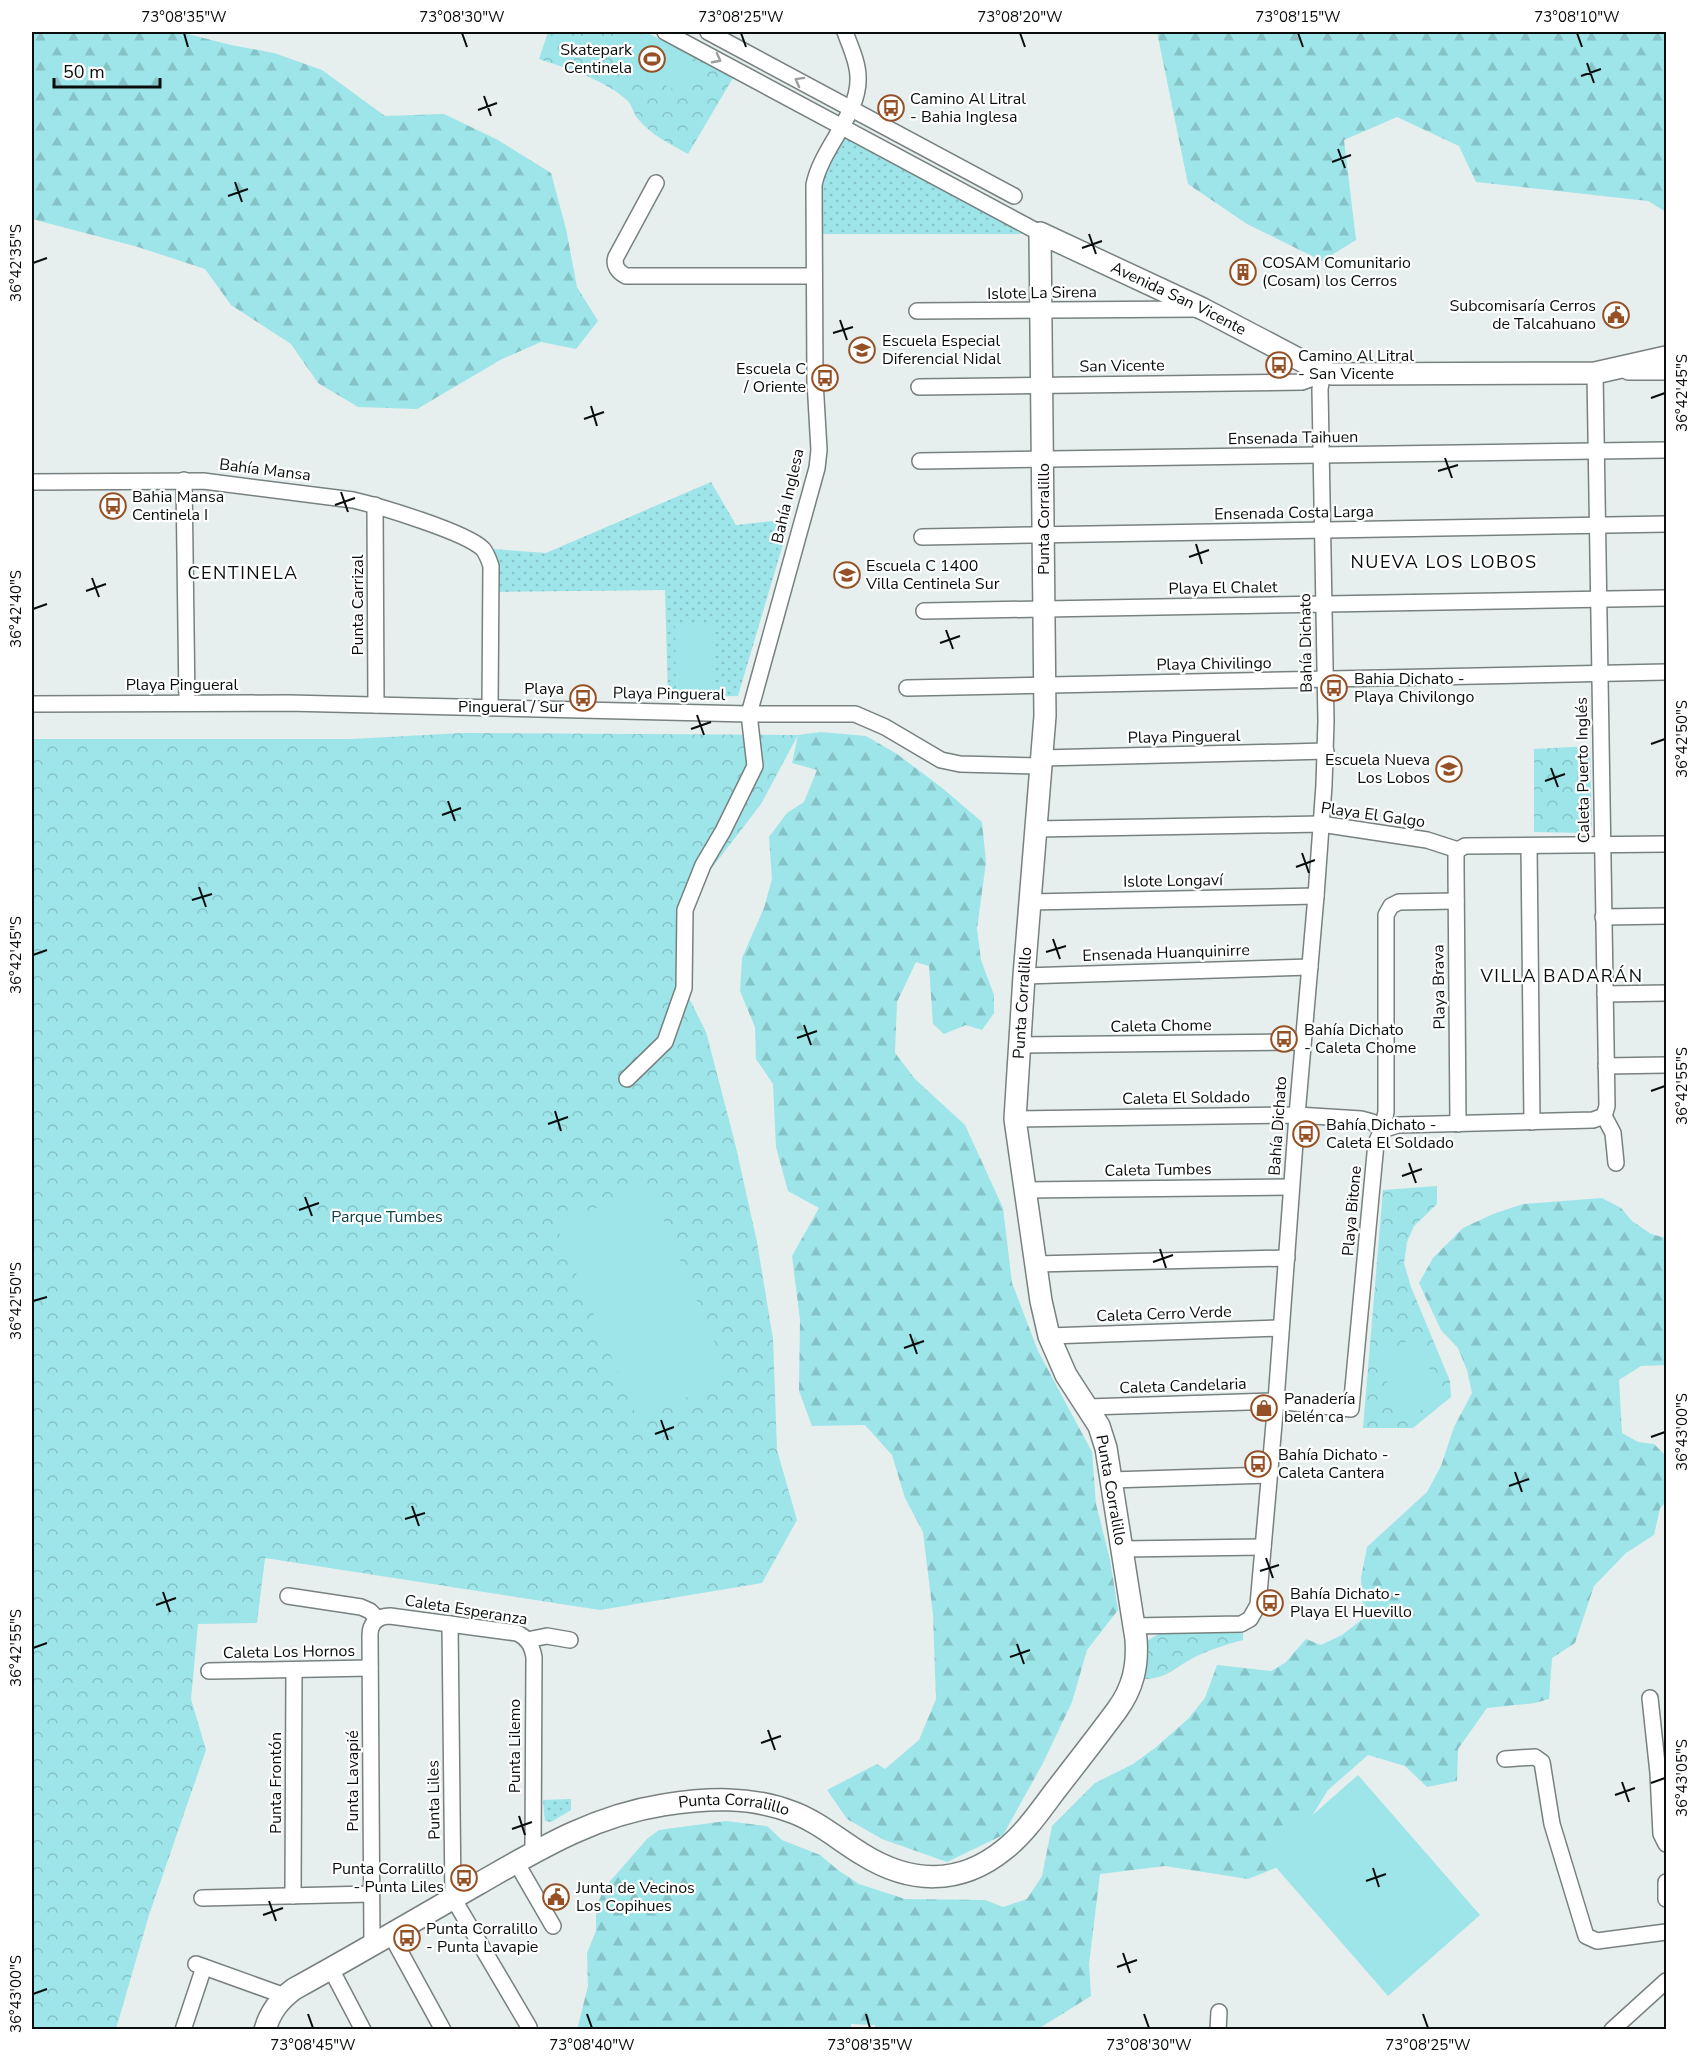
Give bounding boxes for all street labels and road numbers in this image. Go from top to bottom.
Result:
street label: Avenida San Vicente [1107,257,1250,341]
street label: Islote La Sirena [987,281,1097,305]
street label: San Vicente [1079,354,1165,378]
street label: Ensenada Taihuen [1228,426,1358,450]
street label: Bahía Inglesa [766,446,810,546]
street label: Bahía Mansa [218,453,312,487]
street label: Punta Corralillo [1033,463,1055,575]
street label: Ensenada Costa Larga [1214,501,1374,525]
street label: Punta Carrizal [347,554,369,655]
street label: Playa El Chalet [1168,576,1278,600]
street label: Bahía Dichato [1294,593,1318,693]
street label: Playa Chivilingo [1156,652,1272,676]
street label: Playa Pingueral [126,674,239,696]
street label: Playa Pingueral [613,682,726,706]
street label: Caleta Puerto Inglés [1571,697,1595,843]
street label: Playa Pingueral [1128,725,1241,749]
street label: Playa El Galgo [1319,797,1427,833]
street label: Islote Longaví [1123,869,1224,893]
street label: Ensenada Huanquinirre [1082,939,1250,967]
street label: Playa Brava [1427,944,1451,1030]
street label: Punta Corralillo [1008,946,1037,1060]
street label: Caleta Chome [1110,1014,1212,1038]
street label: Bahía Dichato [1264,1075,1292,1176]
street label: Caleta El Soldado [1122,1086,1250,1110]
street label: Caleta Tumbes [1104,1158,1212,1182]
street label: Playa Bitone [1337,1165,1367,1257]
street label: Caleta Cerro Verde [1096,1301,1232,1327]
street label: Caleta Candelaria [1119,1373,1247,1399]
street label: Punta Corralillo [1090,1433,1132,1547]
street label: Caleta Esperanza [403,1589,529,1631]
street label: Caleta Los Hornos [223,1640,355,1664]
street label: Punta Lilemo [504,1699,526,1793]
street label: Punta Lavapié [342,1730,364,1832]
street label: Punta Frontón [265,1732,287,1834]
street label: Punta Liles [422,1760,446,1840]
street label: Punta Corralillo [677,1789,793,1821]

